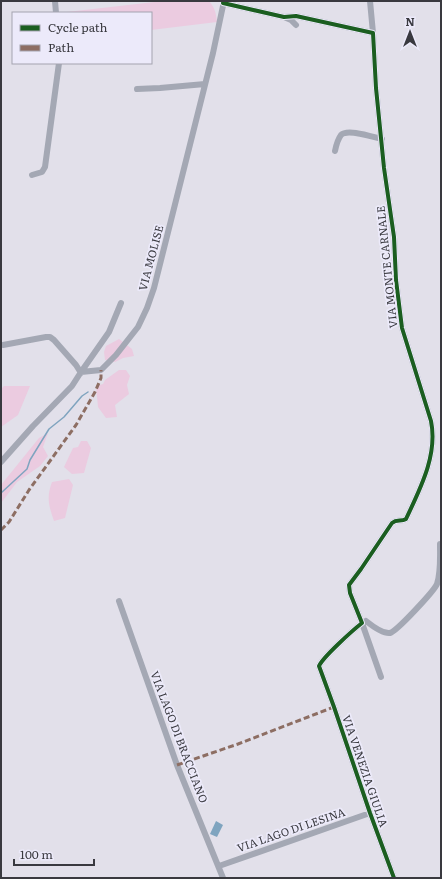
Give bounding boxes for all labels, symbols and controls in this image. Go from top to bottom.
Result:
legend [12,12,152,64]
north arrow [390,12,430,52]
text: N [405,13,415,29]
text: Cycle path [48,18,108,36]
text: Path [48,38,74,56]
street label: VIA MONTE CARNALE [372,205,400,329]
street label: VIA MOLISE [134,223,166,292]
street label: VIA LAGO DI BRACCIANO [147,668,213,805]
street label: VIA VENEZIA GIULIA [339,713,393,829]
street label: VIA LAGO DI LESINA [234,803,347,855]
scale bar [14,841,94,867]
text: 100 m [20,845,53,863]

